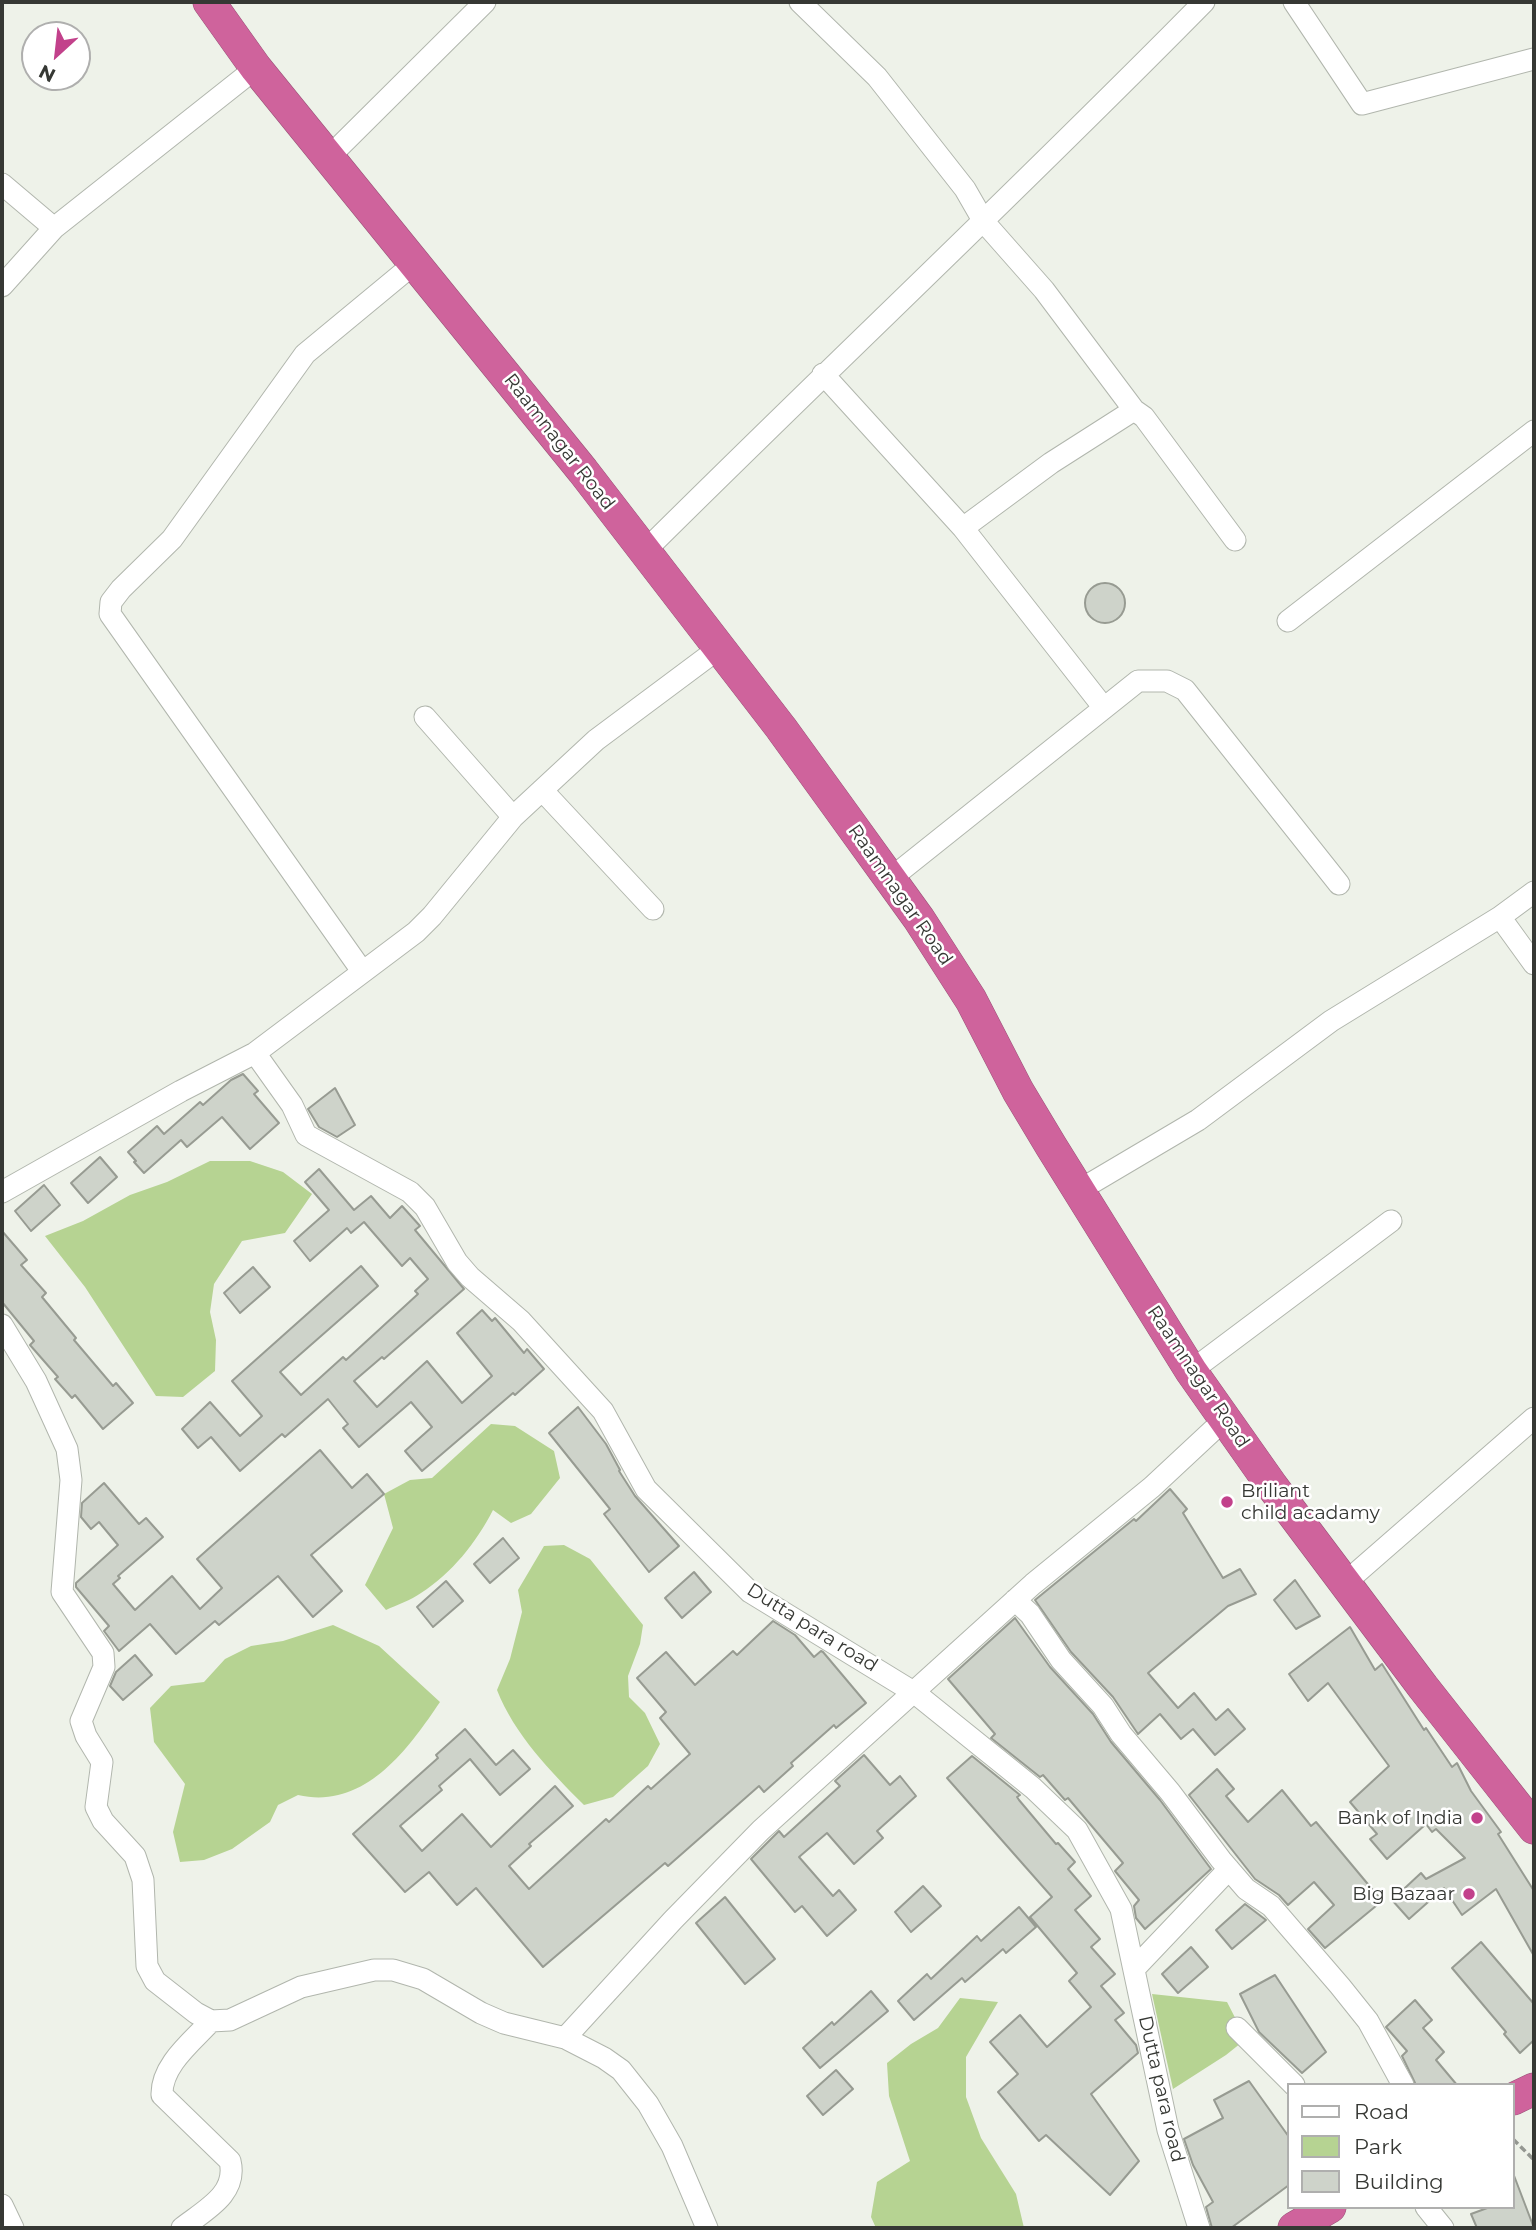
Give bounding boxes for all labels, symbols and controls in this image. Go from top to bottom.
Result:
north arrow [21,21,91,91]
text: N [35,60,59,87]
street label: Raamnagar Road [499,369,619,515]
street label: Raamnagar Road [843,820,957,970]
street label: Raamnagar Road [1142,1301,1254,1453]
place label: Briliant child acadamy [1241,1480,1380,1524]
marker: Briliant child acadamy [1219,1494,1235,1510]
street label: Dutta para road [742,1579,882,1677]
place label: Bank of India [1337,1807,1463,1829]
marker: Bank of India [1469,1810,1485,1826]
place label: Big Bazaar [1352,1883,1455,1905]
marker: Big Bazaar [1461,1886,1477,1902]
street label: Dutta para road [1133,2013,1189,2165]
legend [1288,2083,1515,2209]
text: Road [1354,2099,1409,2124]
text: Park [1354,2134,1402,2159]
text: Building [1354,2169,1444,2194]

